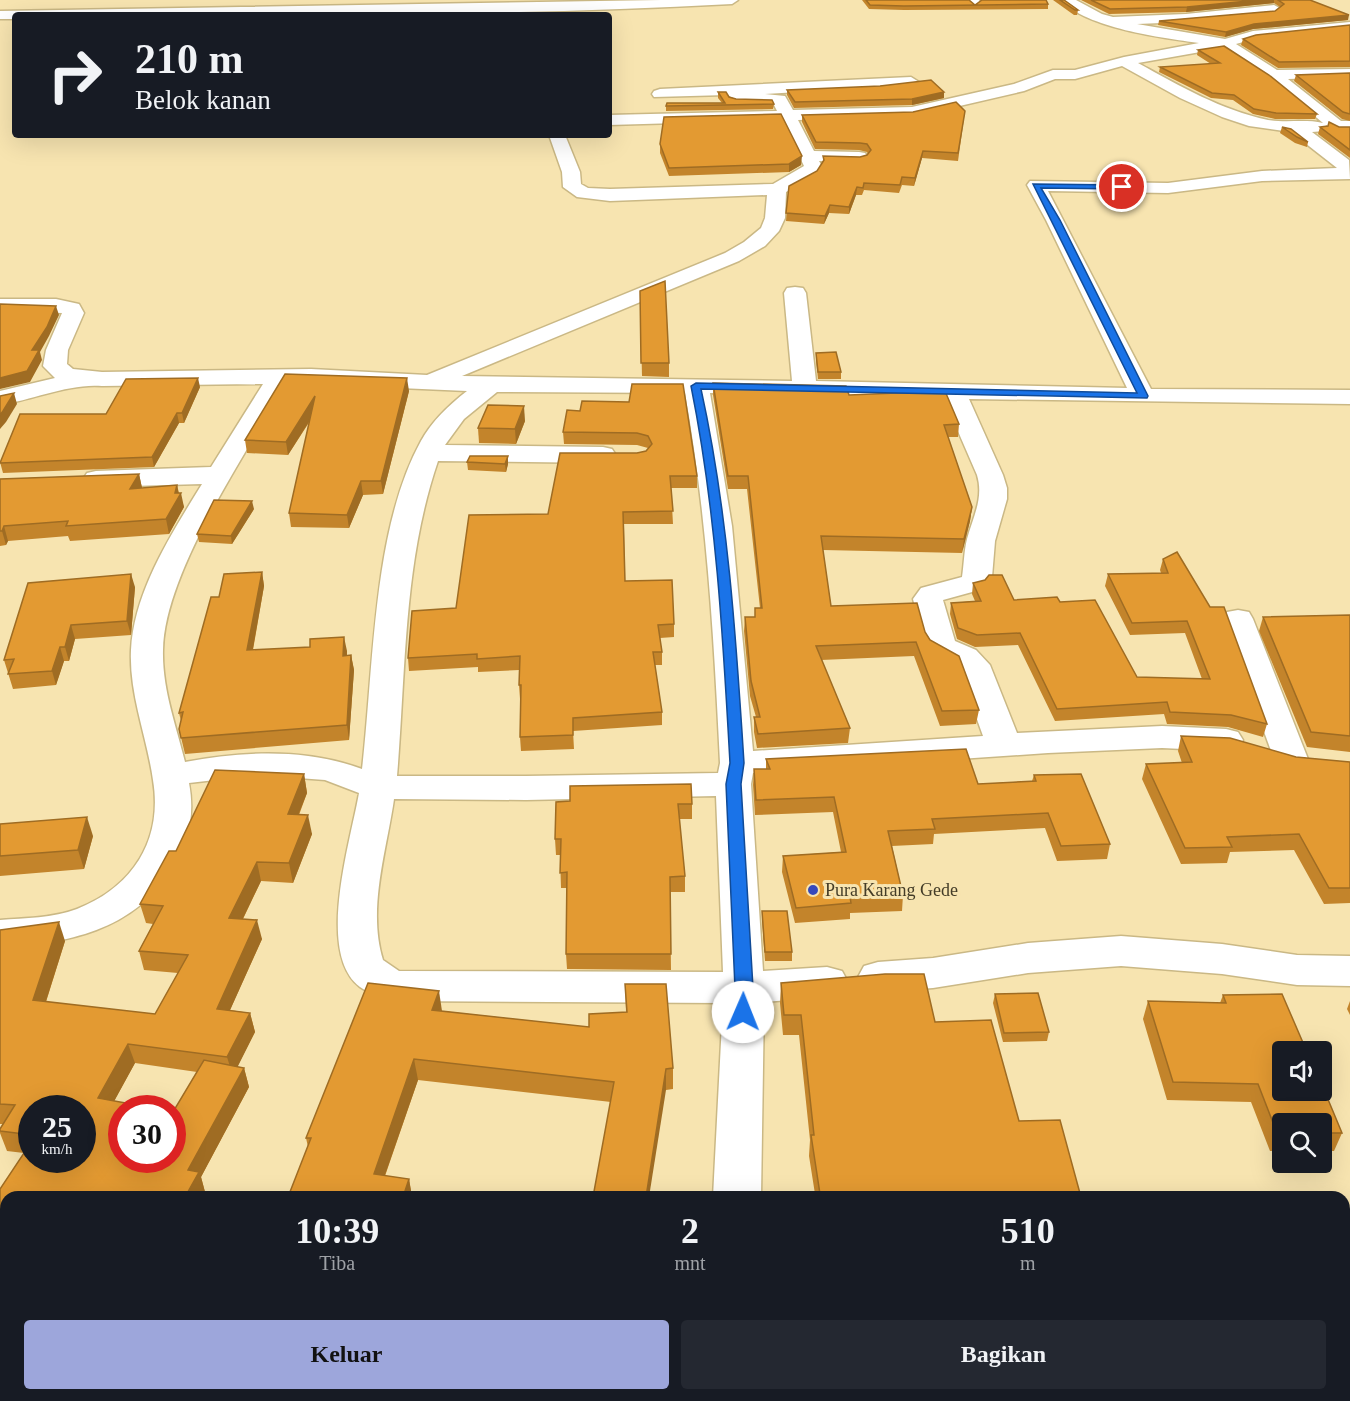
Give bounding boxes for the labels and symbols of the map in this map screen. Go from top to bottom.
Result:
pin [1096,161,1147,212]
place label: Pura Karang Gede [825,880,958,900]
marker: Pura Karang Gede [806,883,820,897]
position arrow [711,980,775,1044]
speed limit sign: 30 [108,1095,186,1173]

